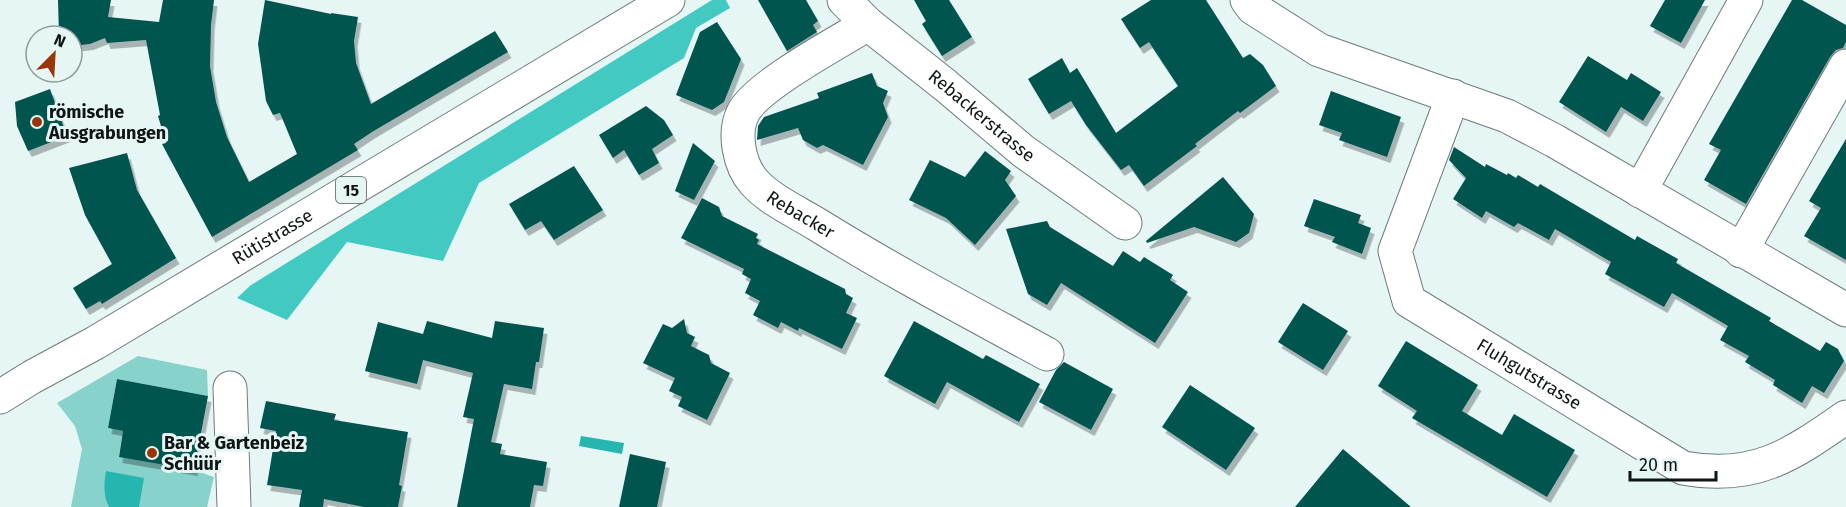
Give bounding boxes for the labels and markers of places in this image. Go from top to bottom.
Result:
place label: römische Ausgrabungen [48,101,166,144]
marker: römische Ausgrabungen [30,115,44,129]
place label: Bar & Gartenbeiz Schüür [164,432,304,475]
marker: Bar & Gartenbeiz Schüür [145,446,159,460]

